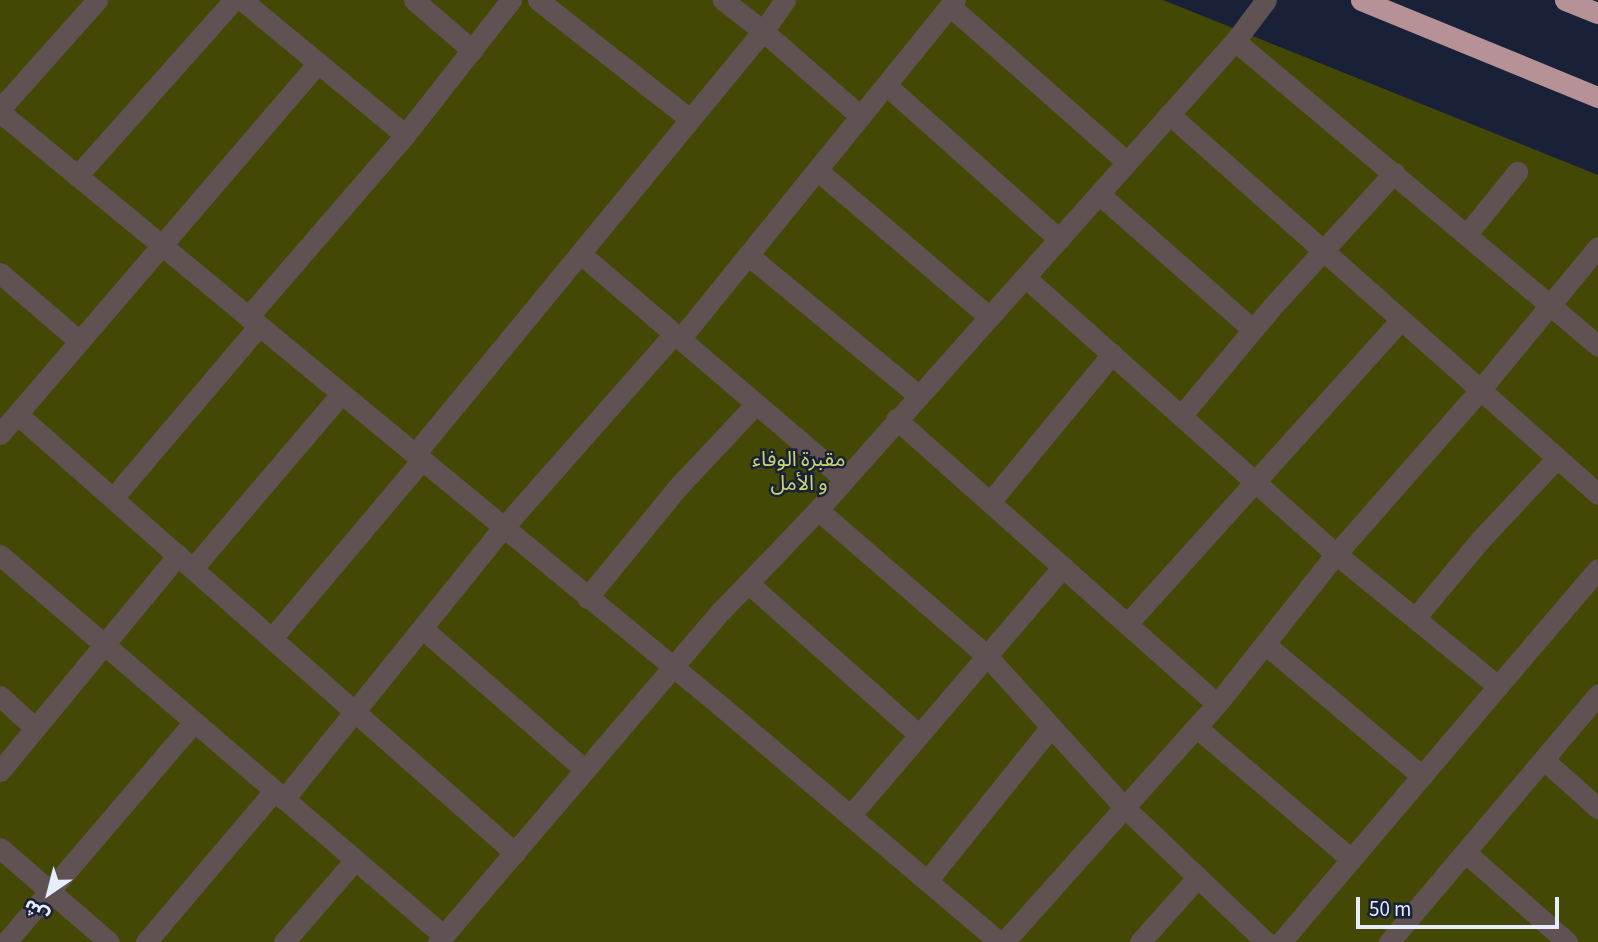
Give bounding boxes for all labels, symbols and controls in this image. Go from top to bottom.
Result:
park label: مقبرة الوفاء و الأمل [752,446,846,496]
north arrow [14,858,84,928]
scale bar [1360,883,1563,927]
text: ش [18,892,55,929]
text: 50 m [1369,894,1411,924]

